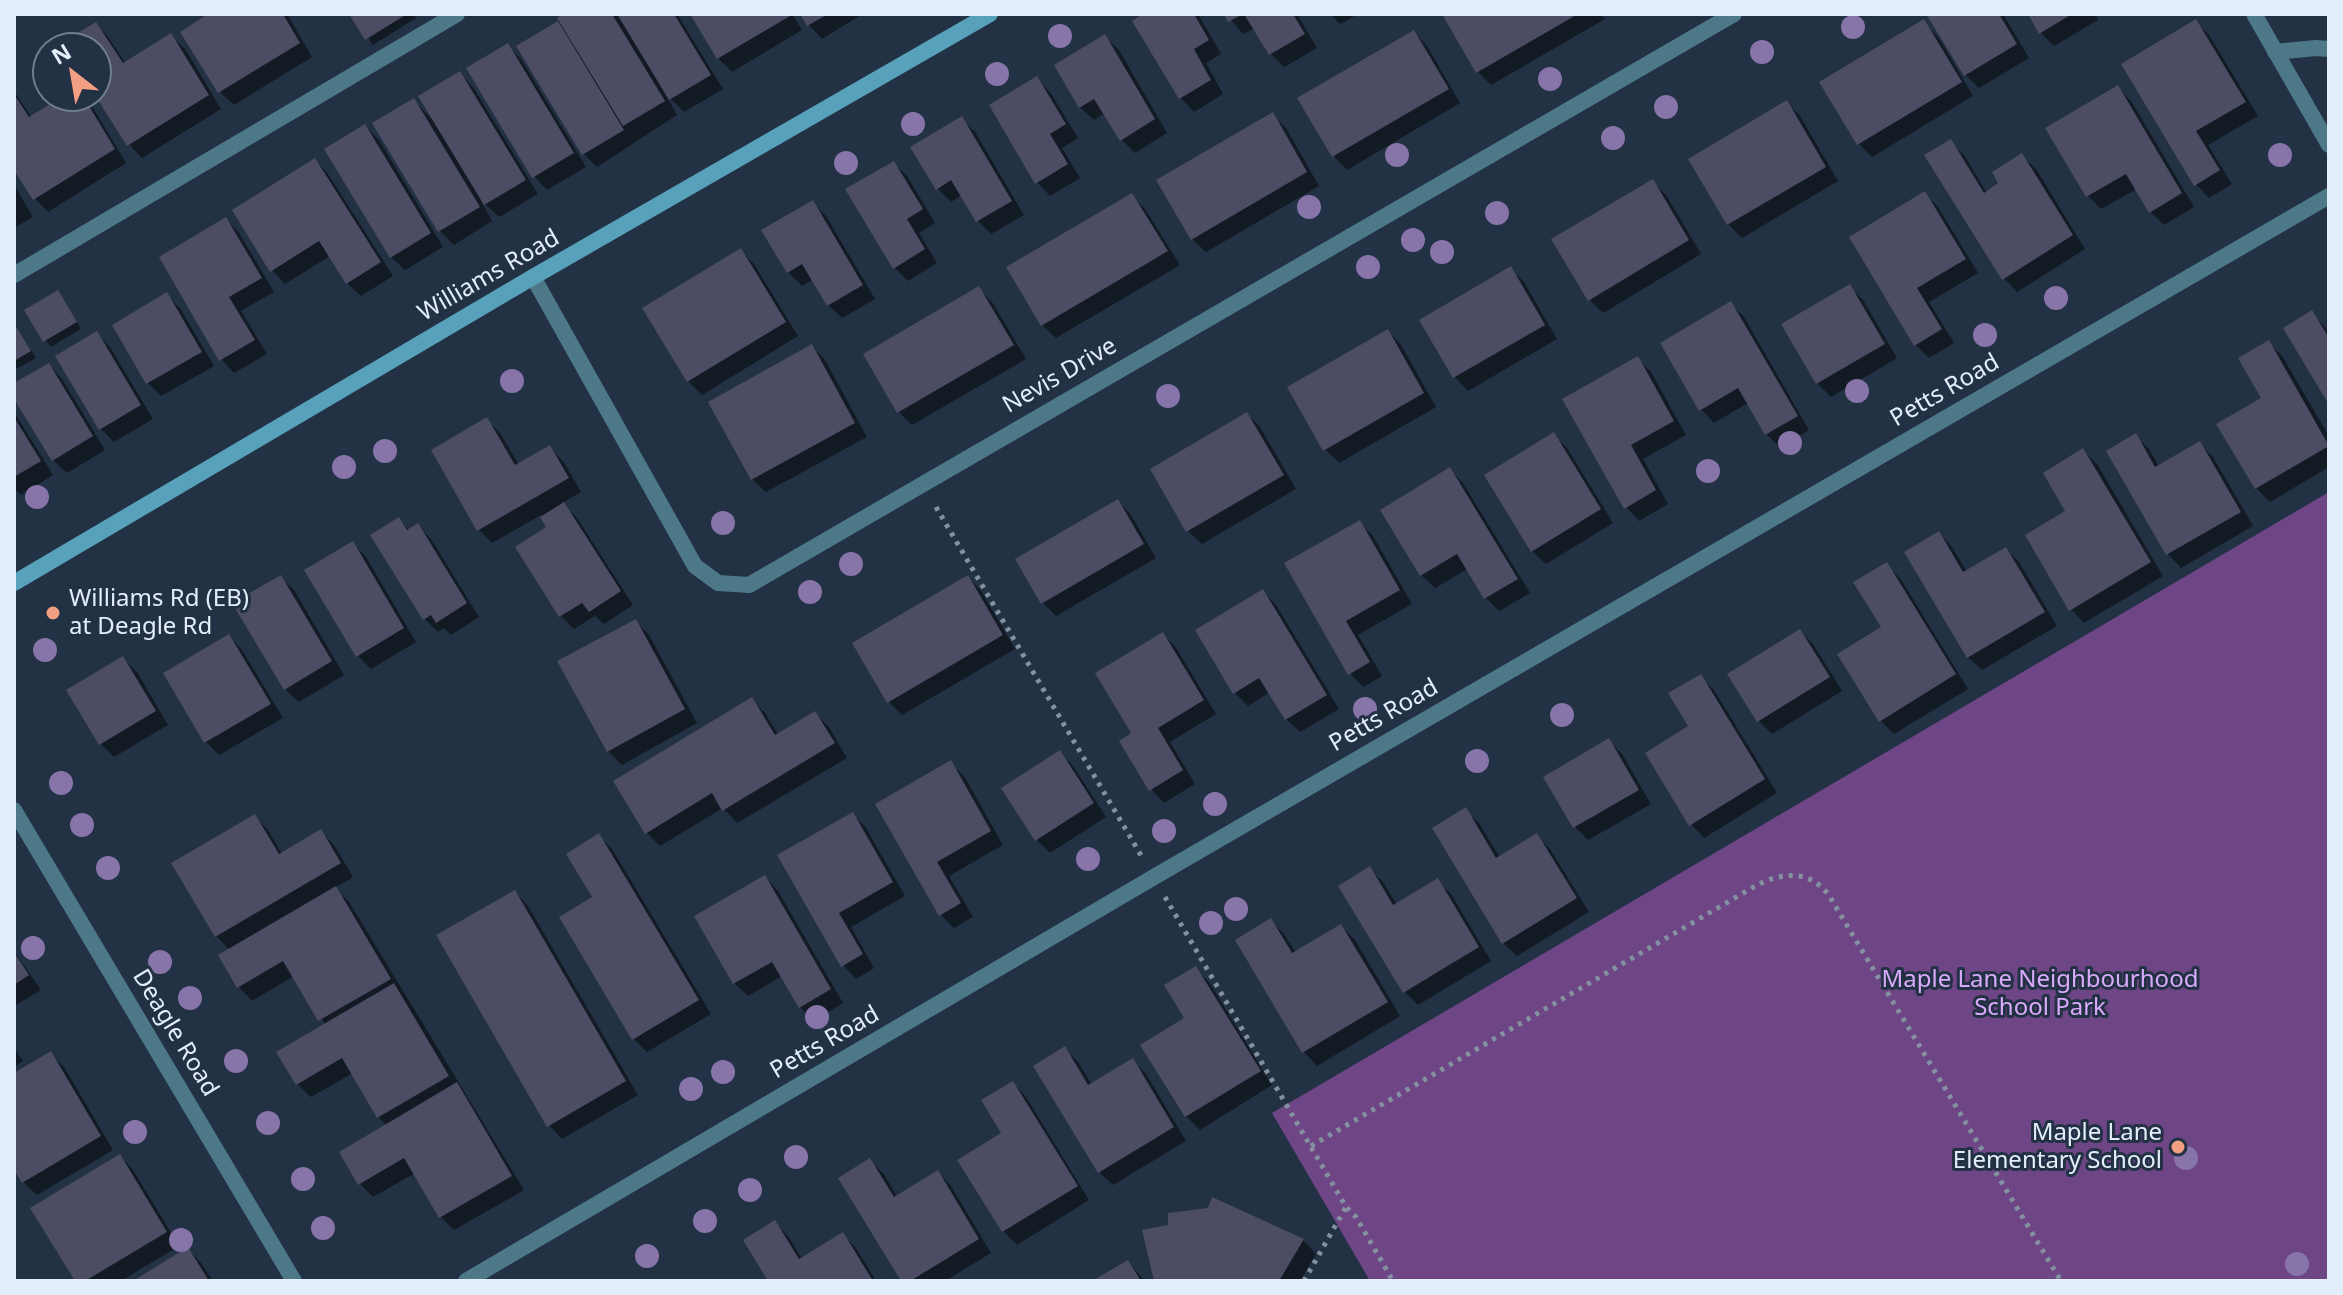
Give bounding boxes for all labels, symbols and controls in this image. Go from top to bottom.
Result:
north arrow [32,32,112,112]
text: N [45,36,76,71]
street label: Williams Road [413,224,565,328]
street label: Nevis Drive [998,332,1122,420]
street label: Petts Road [1885,348,2005,434]
place label: Williams Rd (EB) at Deagle Rd [69,585,249,641]
marker: Williams Rd (EB) at Deagle Rd [44,604,62,622]
street label: Petts Road [1324,673,1444,759]
street label: Deagle Road [126,964,224,1102]
park label: Maple Lane Neighbourhood School Park [1882,966,2198,1022]
street label: Petts Road [765,1000,885,1086]
place label: Maple Lane Elementary School [1953,1119,2162,1175]
marker: Maple Lane Elementary School [2169,1138,2187,1156]

